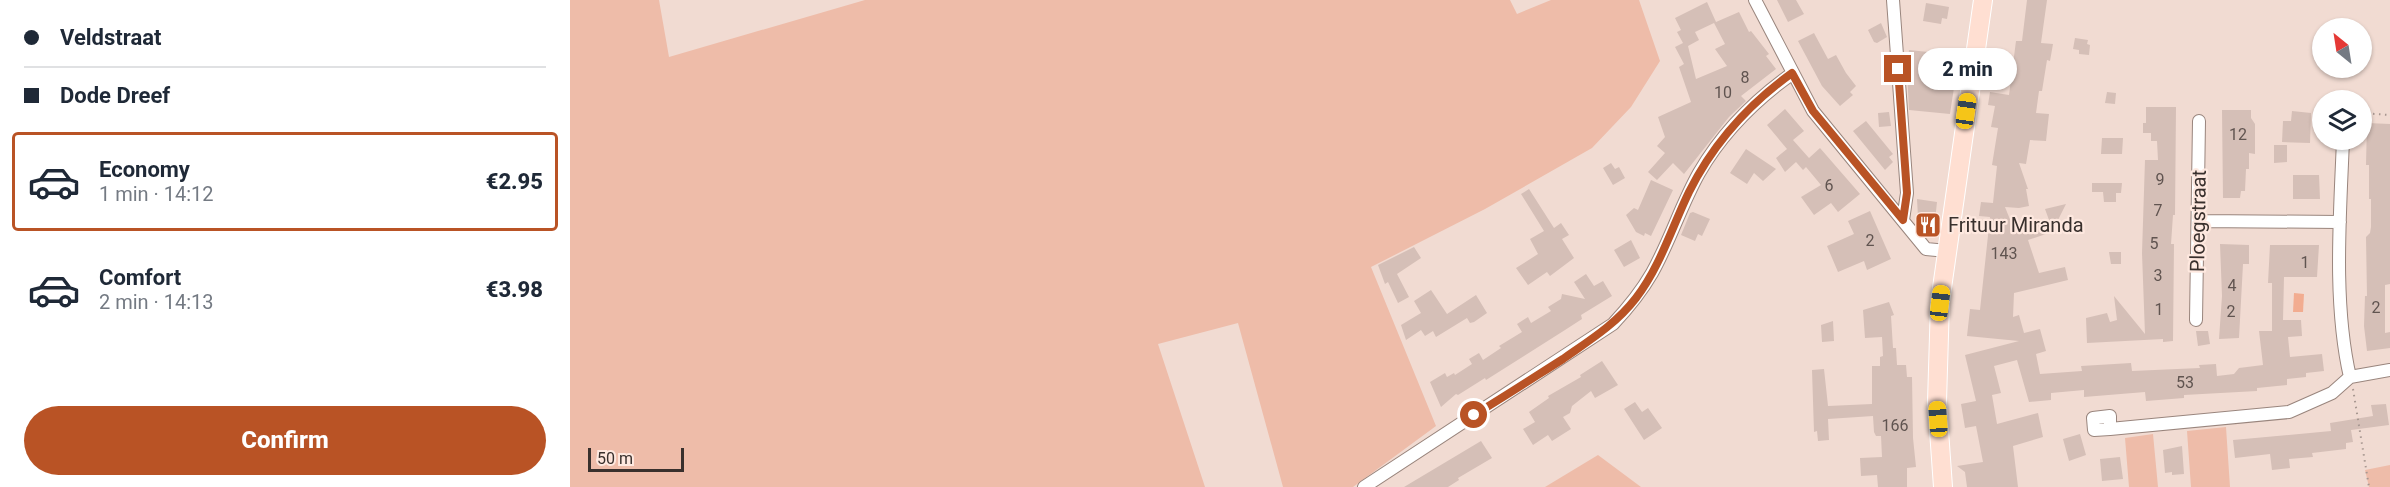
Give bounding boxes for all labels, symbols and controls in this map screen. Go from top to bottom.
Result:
north arrow [2312,18,2372,78]
map controls [2312,18,2372,150]
text: Veldstraat [60,25,161,50]
callout: 2 min [1919,48,2018,90]
route end [1884,55,1911,82]
text: 2 min [1942,57,1993,81]
house number: 8 [1741,68,1750,87]
text: Dode Dreef [60,83,170,108]
house number: 10 [1714,83,1732,102]
button: layers [2312,90,2372,150]
car [1955,92,1977,130]
house number: 12 [2229,125,2247,144]
icon: car [27,155,81,209]
text: Economy [99,157,190,182]
text: €2.95 [486,169,543,194]
house number: 9 [2156,170,2165,189]
street label: Ploegstraat [2185,170,2211,272]
house number: 6 [1825,176,1834,195]
text: 1 min · 14:12 [99,182,214,206]
house number: 7 [2154,201,2163,220]
restaurant icon: Frituur Miranda [1913,210,1943,240]
place label: Frituur Miranda [1948,213,2084,237]
house number: 2 [1866,231,1875,250]
house number: 5 [2150,234,2159,253]
house number: 143 [1991,244,2017,263]
house number: 1 [2301,253,2310,272]
icon: car [27,263,81,317]
text: Comfort [99,265,181,290]
house number: 3 [2154,266,2163,285]
house number: 4 [2228,276,2237,295]
text: €3.98 [486,277,543,302]
car [1929,284,1951,322]
text: 2 min · 14:13 [99,290,214,314]
house number: 2 [2372,298,2381,317]
house number: 1 [2155,300,2164,319]
house number: 2 [2227,302,2236,321]
house number: 53 [2176,373,2194,392]
car [1928,400,1948,438]
route start [1460,401,1487,428]
button: Confirm [24,406,546,475]
house number: 166 [1882,416,1908,435]
scale bar [588,445,684,472]
text: 50 m [597,449,633,468]

